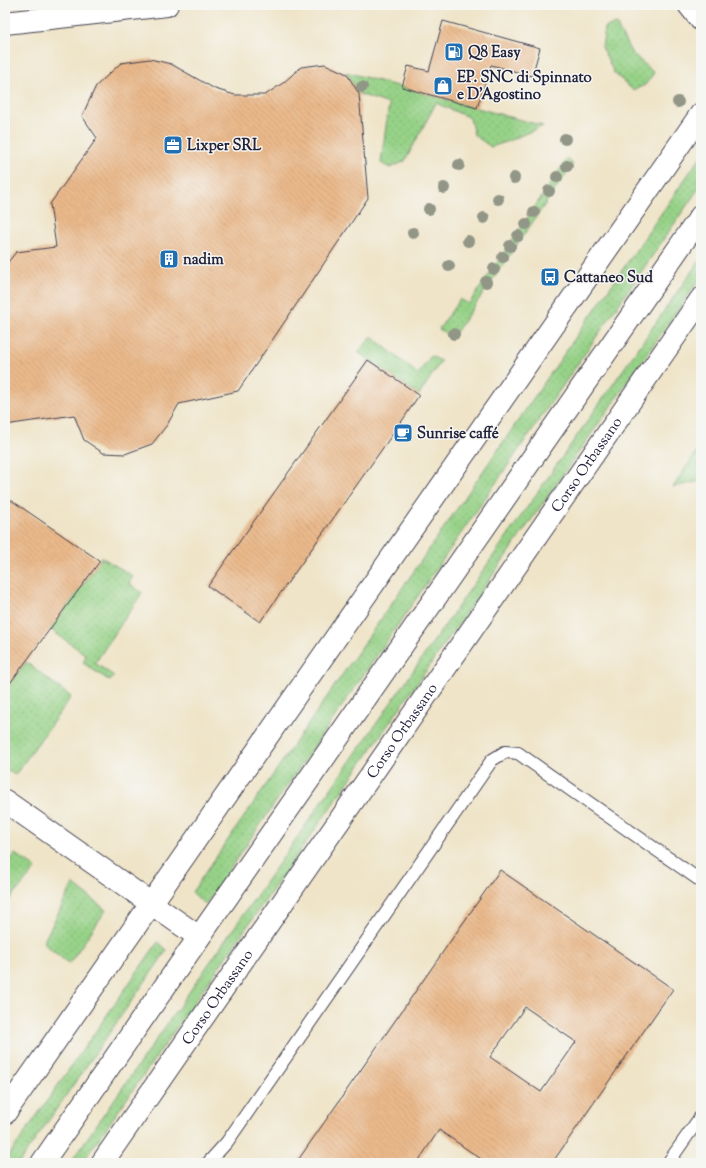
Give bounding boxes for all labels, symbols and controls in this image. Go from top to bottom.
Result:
fuel station icon: Q8 Easy [443,41,465,63]
place label: Q8 Easy [468,43,521,64]
place label: EP. SNC di Spinnato e D'Agostino [457,68,592,106]
shop icon: EP. SNC di Spinnato e D'Agostino [432,75,454,97]
office icon: Lixper SRL [162,134,184,156]
place label: Lixper SRL [187,136,262,157]
building icon: nadim [158,248,180,270]
place label: nadim [183,250,224,271]
bus stop icon: Cattaneo Sud [539,266,561,288]
place label: Cattaneo Sud [564,268,654,289]
street label: Corso Orbassano [547,413,628,517]
cafe icon: Sunrise caffé [392,422,414,444]
place label: Sunrise caffé [417,424,499,445]
street label: Corso Orbassano [362,680,443,784]
street label: Corso Orbassano [178,946,259,1050]

